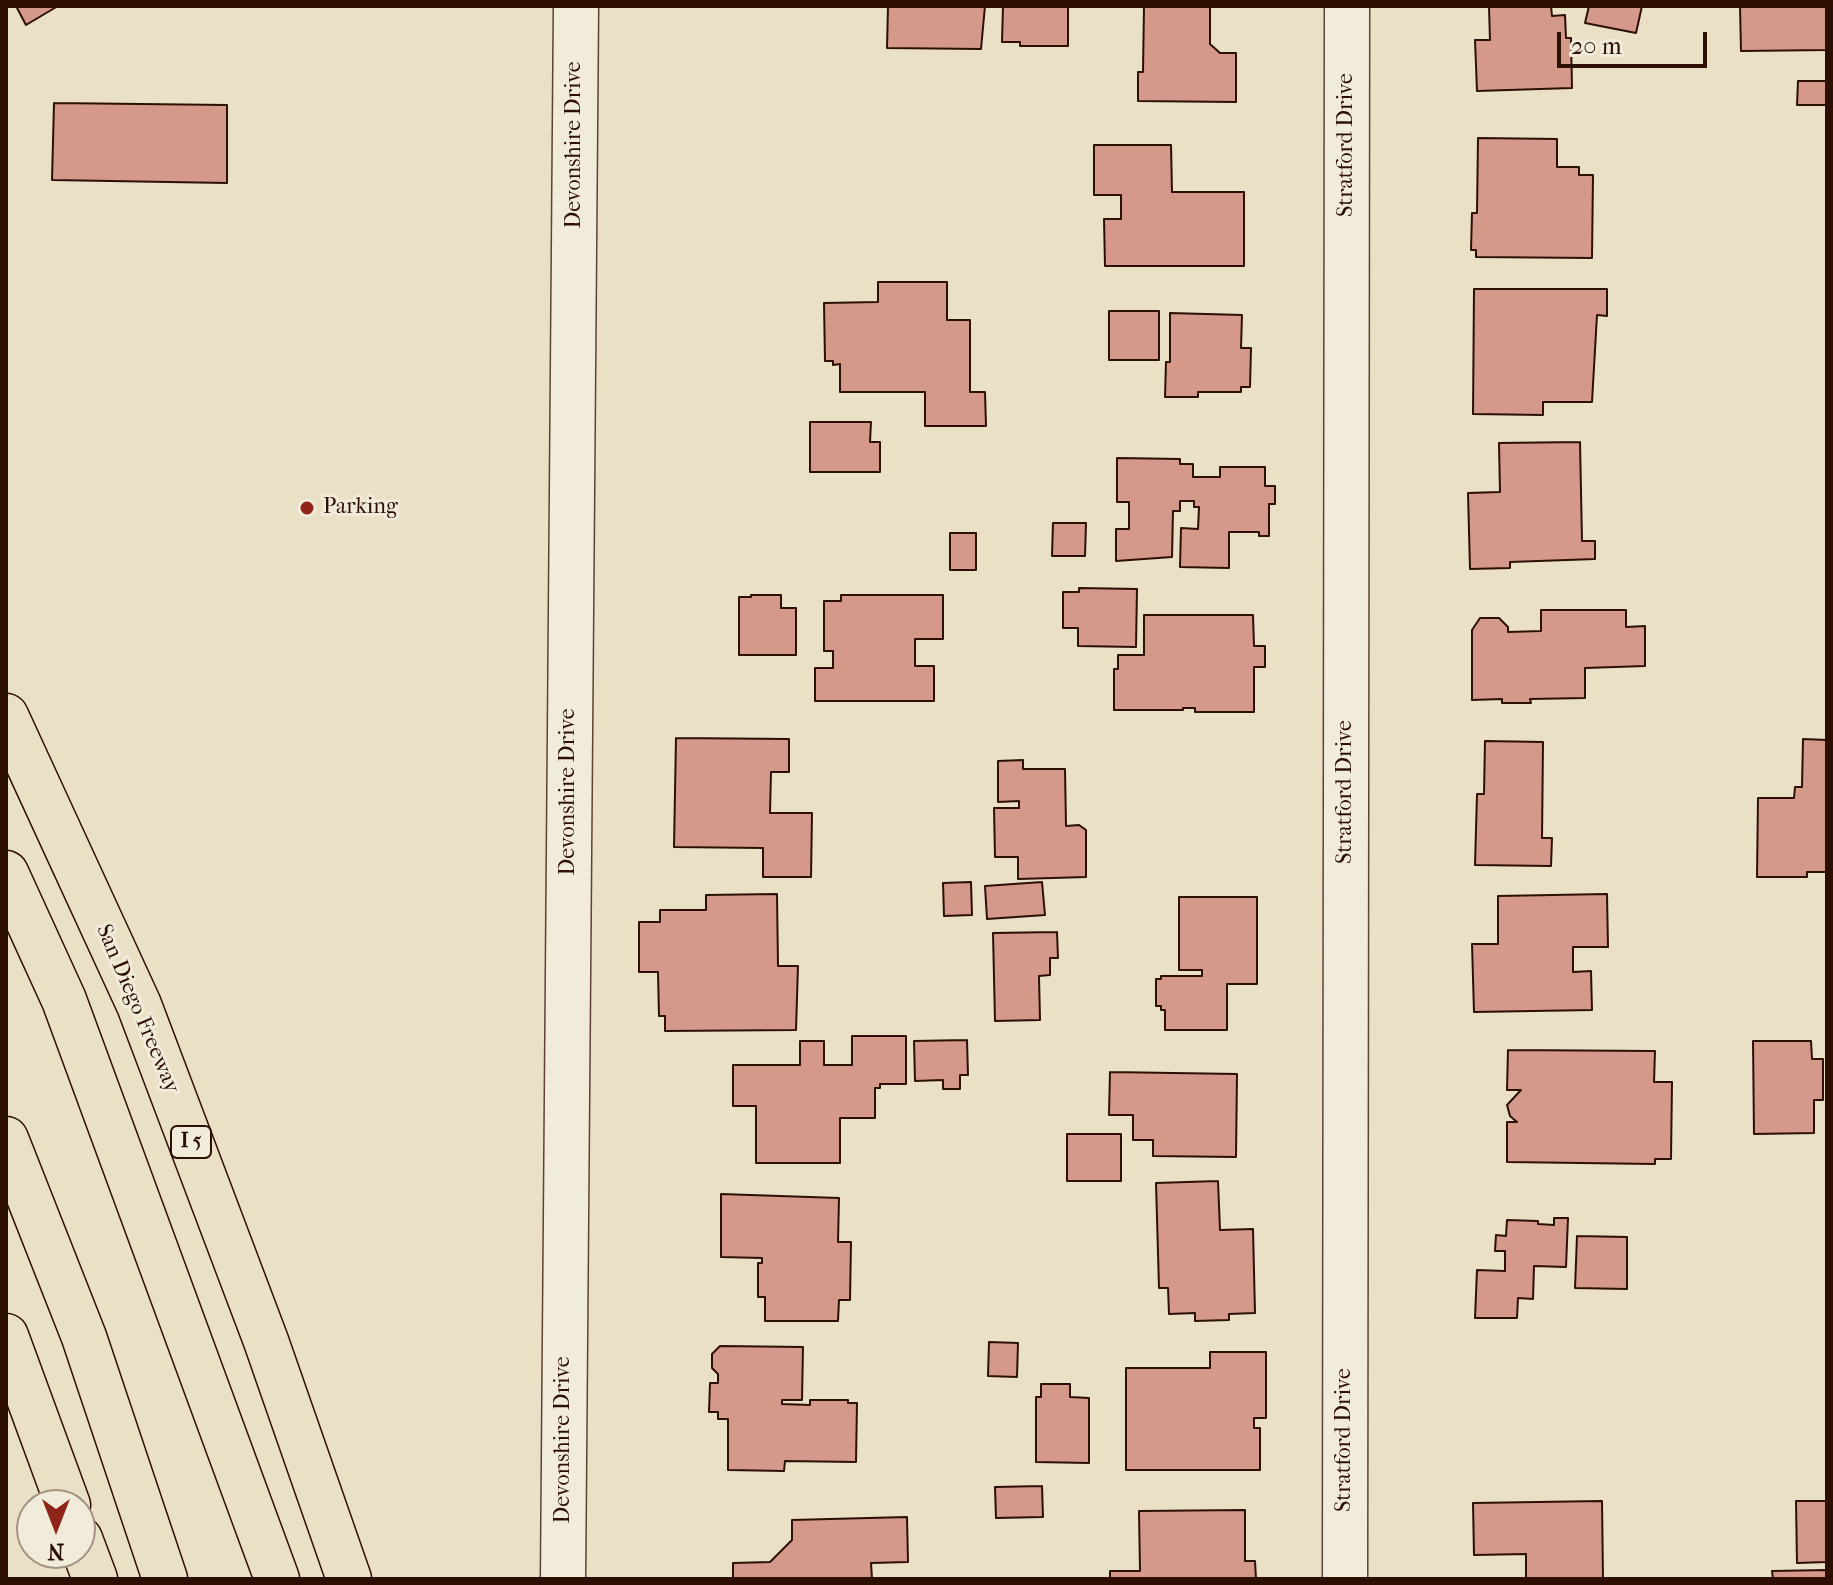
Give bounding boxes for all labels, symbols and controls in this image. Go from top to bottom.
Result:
scale bar [1561,16,1711,66]
text: 20 m [1571,32,1622,60]
street label: Devonshire Drive [562,61,588,229]
street label: Stratford Drive [1334,73,1360,217]
place label: Parking [323,495,398,521]
marker: Parking [298,499,316,517]
street label: Devonshire Drive [556,708,582,876]
street label: Stratford Drive [1333,720,1359,864]
street label: San Diego Freeway [90,921,184,1097]
road number: I 5 [171,1126,211,1158]
street label: Devonshire Drive [551,1356,577,1524]
street label: Stratford Drive [1332,1368,1358,1512]
north arrow [16,1489,96,1569]
text: N [48,1538,64,1564]

